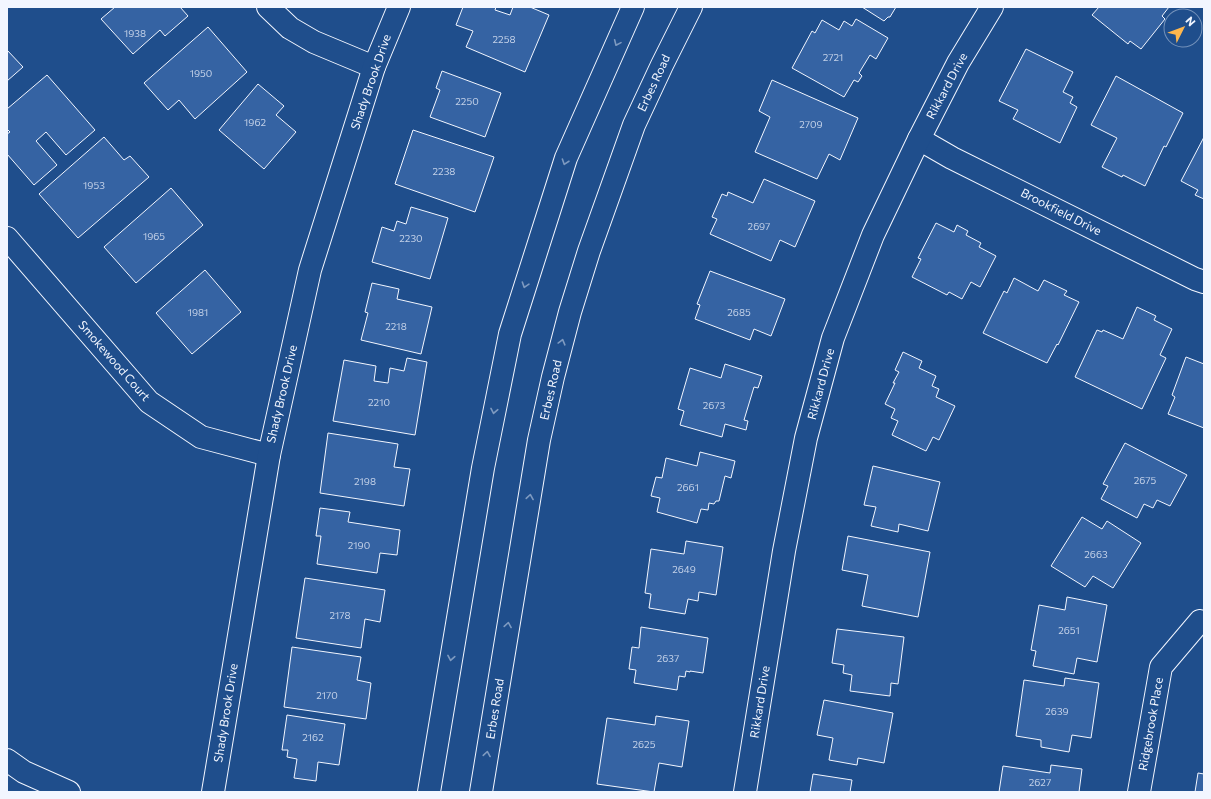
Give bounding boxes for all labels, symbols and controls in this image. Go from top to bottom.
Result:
north arrow [1163,8,1203,48]
text: N [1183,14,1198,28]
house number: 1938 [124,27,146,39]
street label: Shady Brook Drive [347,32,393,131]
house number: 2258 [493,33,515,45]
one-way arrow [614,39,622,46]
street label: Rikkard Drive [923,50,969,121]
house number: 2721 [823,51,843,63]
street label: Erbes Road [634,52,672,113]
house number: 1950 [190,67,212,79]
house number: 2250 [455,95,479,107]
house number: 1962 [244,116,266,128]
house number: 2709 [799,118,823,130]
one-way arrow [561,158,570,165]
house number: 2238 [433,165,455,177]
house number: 1953 [83,179,105,191]
street label: Brookfield Drive [1019,185,1104,237]
house number: 2697 [748,220,770,232]
house number: 1965 [143,230,165,242]
house number: 2230 [399,232,423,244]
one-way arrow [522,282,530,289]
house number: 1981 [188,306,208,318]
house number: 2685 [727,306,751,318]
street label: Smokewood Court [76,317,153,403]
house number: 2218 [385,320,407,332]
one-way arrow [557,339,566,346]
street label: Shady Brook Drive [263,343,299,444]
street label: Rikkard Drive [804,347,836,421]
street label: Erbes Road [536,358,564,421]
house number: 2210 [368,396,390,408]
house number: 2673 [703,399,726,411]
one-way arrow [491,408,499,415]
house number: 2675 [1134,474,1157,486]
house number: 2198 [354,475,376,487]
house number: 2661 [677,481,699,493]
one-way arrow [525,494,533,500]
house number: 2190 [348,539,370,551]
house number: 2663 [1084,548,1108,560]
house number: 2649 [672,563,696,575]
house number: 2178 [329,609,351,621]
one-way arrow [503,622,512,628]
house number: 2651 [1058,624,1080,636]
house number: 2637 [657,652,679,664]
one-way arrow [448,655,456,661]
street label: Shady Brook Drive [210,662,240,763]
street label: Rikkard Drive [746,665,772,739]
street label: Ridgebrook Place [1135,676,1165,772]
street label: Erbes Road [482,678,506,740]
house number: 2170 [316,689,338,701]
house number: 2639 [1045,705,1069,717]
house number: 2162 [302,731,324,743]
house number: 2625 [633,738,656,750]
one-way arrow [482,750,491,757]
house number: 2627 [1029,776,1051,788]

